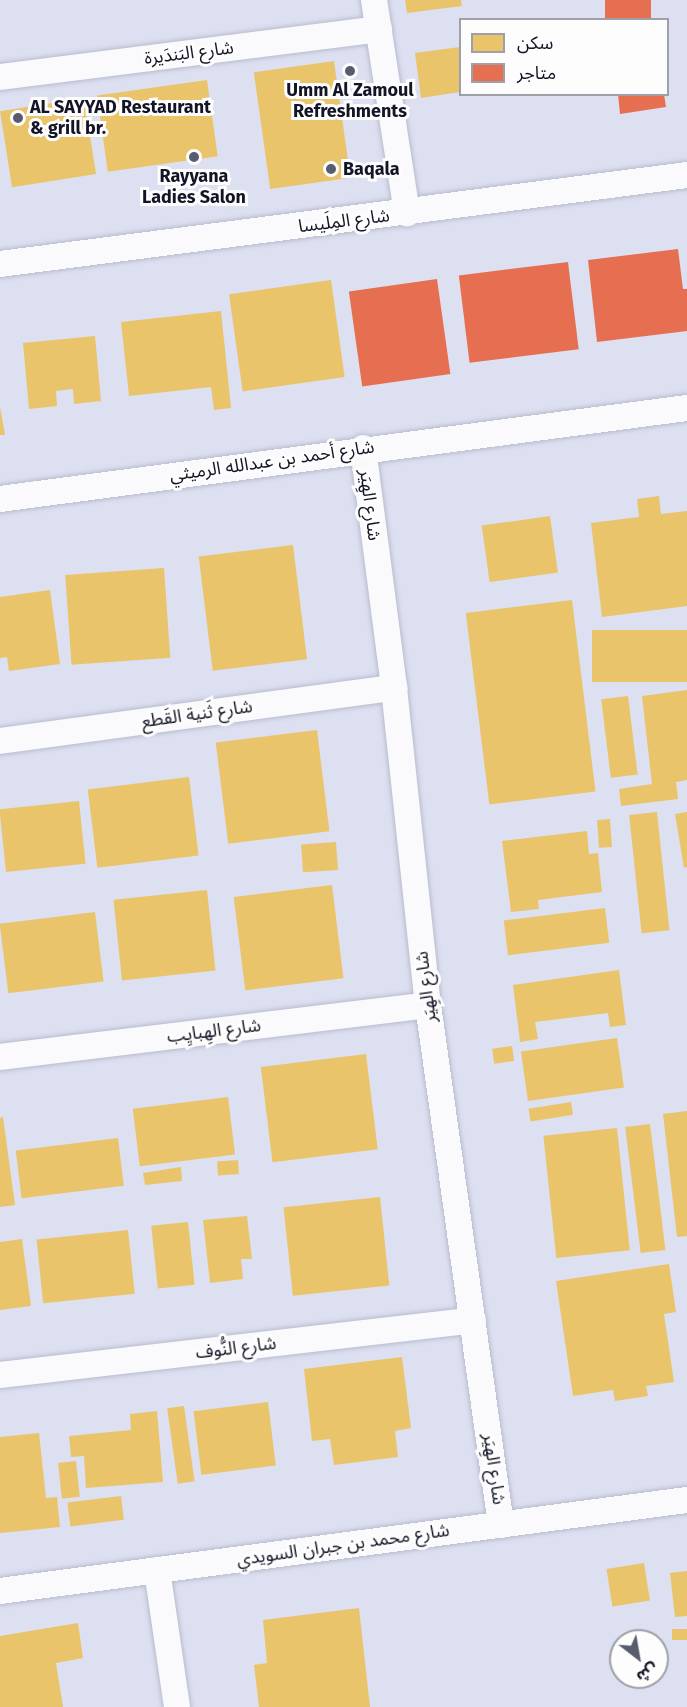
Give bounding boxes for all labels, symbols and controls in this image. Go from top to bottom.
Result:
legend [459,18,669,96]
text: سكن [517,32,553,54]
street label: شارع البَندَيرة [143,37,235,69]
text: متاجر [517,62,556,84]
marker: Umm Al Zamoul Refreshments [343,64,357,78]
place label: Umm Al Zamoul Refreshments [286,80,414,122]
place label: AL SAYYAD Restaurant & grill br. [30,97,211,140]
marker: AL SAYYAD Restaurant & grill br. [11,111,25,125]
marker: Rayyana Ladies Salon [187,150,201,164]
place label: Baqala [343,158,400,180]
marker: Baqala [324,162,338,176]
place label: Rayyana Ladies Salon [142,166,246,208]
street label: شارع المِلَيسا [297,205,391,237]
street label: شارع أحمد بن عبدالله الرميثي [168,436,376,486]
street label: شارع الهِيَر [355,468,385,542]
street label: شارع ثَنية القَطع [140,696,254,732]
street label: شارع الهِيَر [411,950,441,1024]
street label: شارع الهِبايِب [166,1015,262,1047]
street label: شارع النُّوف [194,1332,278,1364]
street label: شارع الهِيَر [478,1432,510,1506]
street label: شارع محمد بن جبران السويدي [235,1519,451,1571]
north arrow [609,1629,669,1689]
text: ش [633,1659,662,1687]

